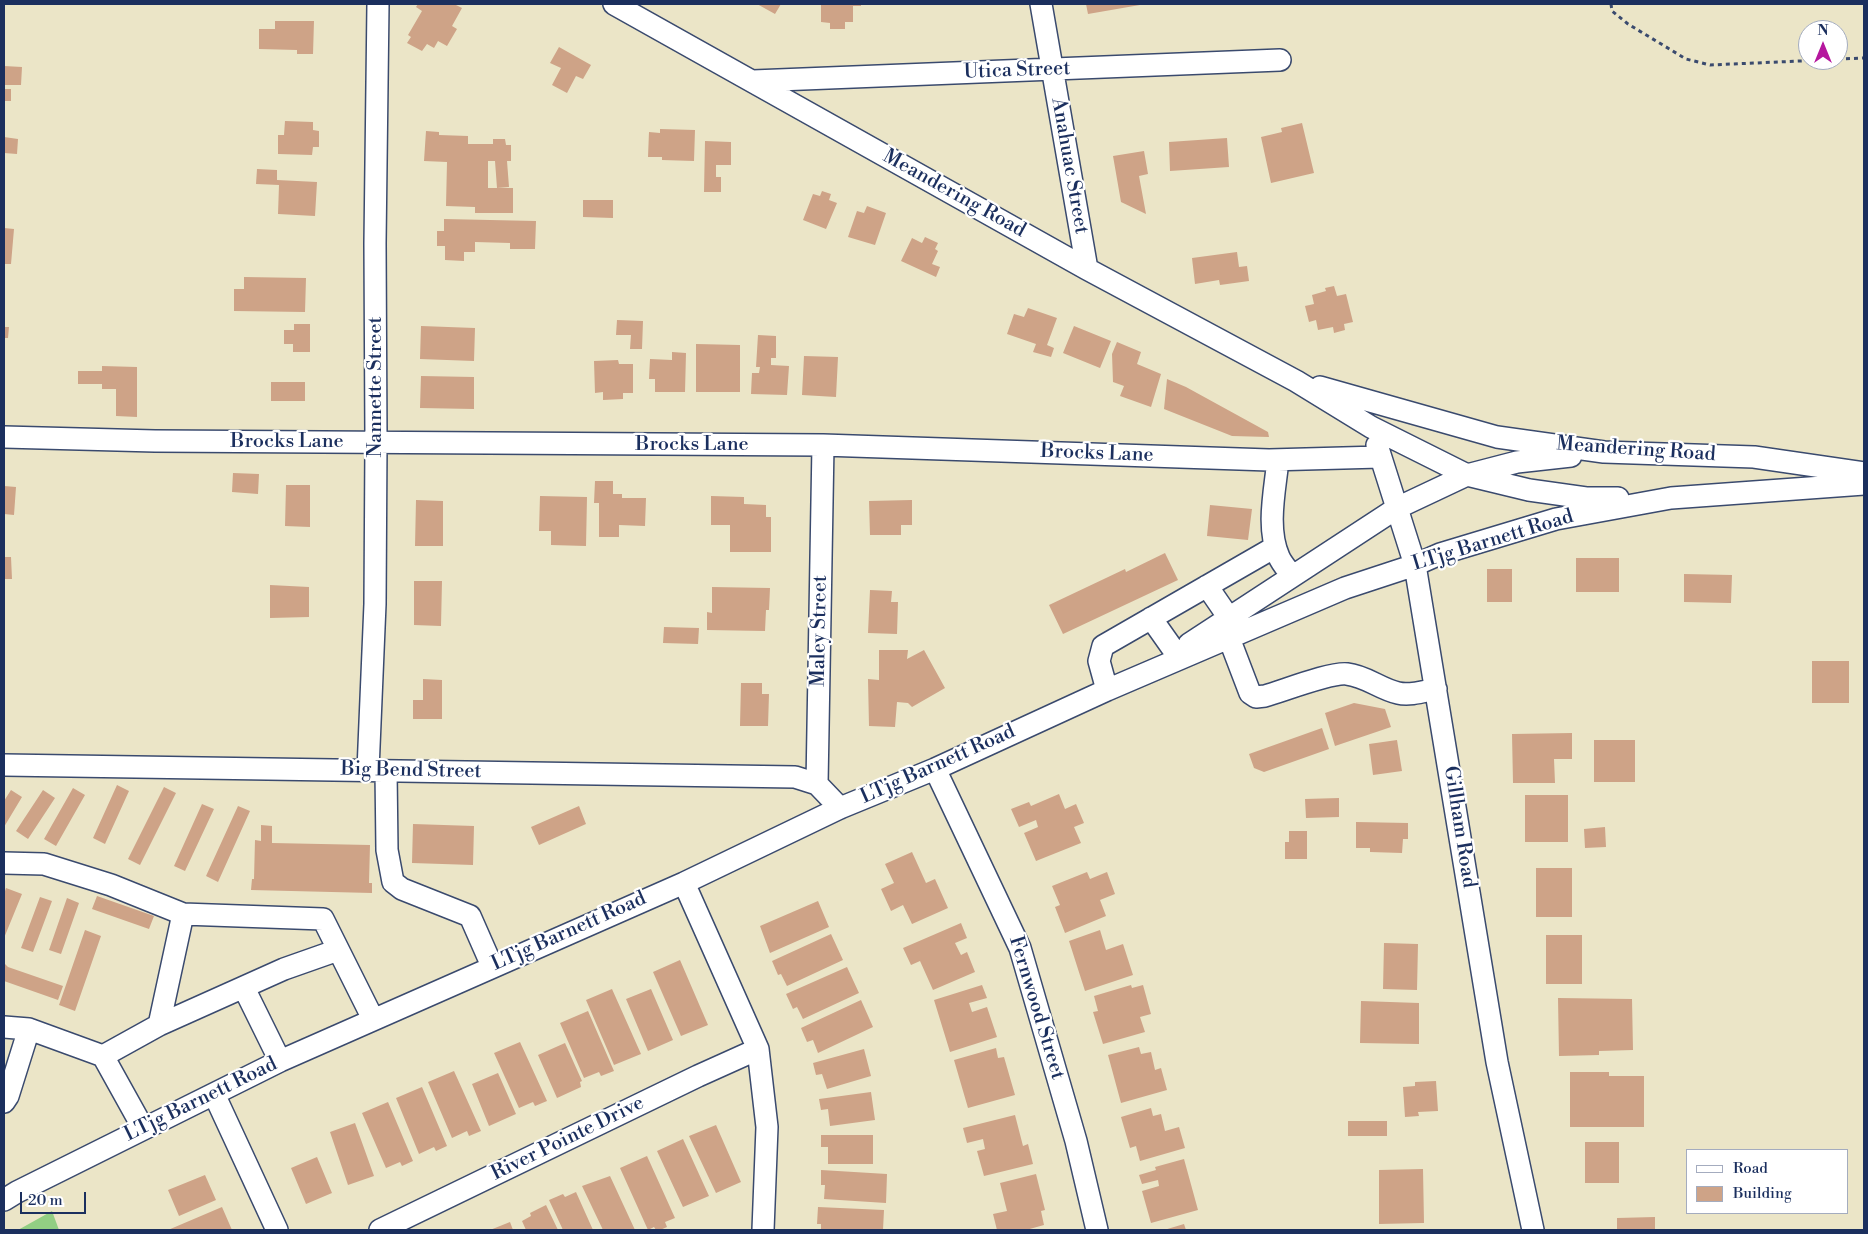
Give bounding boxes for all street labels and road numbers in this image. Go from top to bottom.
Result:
street label: Utica Street [963,57,1071,85]
street label: Anahuac Street [1045,96,1093,236]
street label: Meandering Road [878,145,1030,243]
street label: Nannette Street [364,316,388,458]
street label: Brocks Lane [230,430,344,454]
street label: Meandering Road [1556,432,1716,468]
street label: Brocks Lane [635,433,749,457]
street label: Brocks Lane [1040,440,1154,468]
street label: LTjg Barnett Road [1410,505,1576,577]
street label: Maley Street [807,575,833,687]
street label: LTjg Barnett Road [857,720,1019,810]
street label: Big Bend Street [340,758,482,784]
street label: Gillham Road [1438,764,1480,890]
street label: LTjg Barnett Road [488,887,650,977]
street label: Fernwood Street [1003,933,1069,1083]
street label: LTjg Barnett Road [121,1053,281,1147]
street label: River Pointe Drive [488,1092,648,1186]

